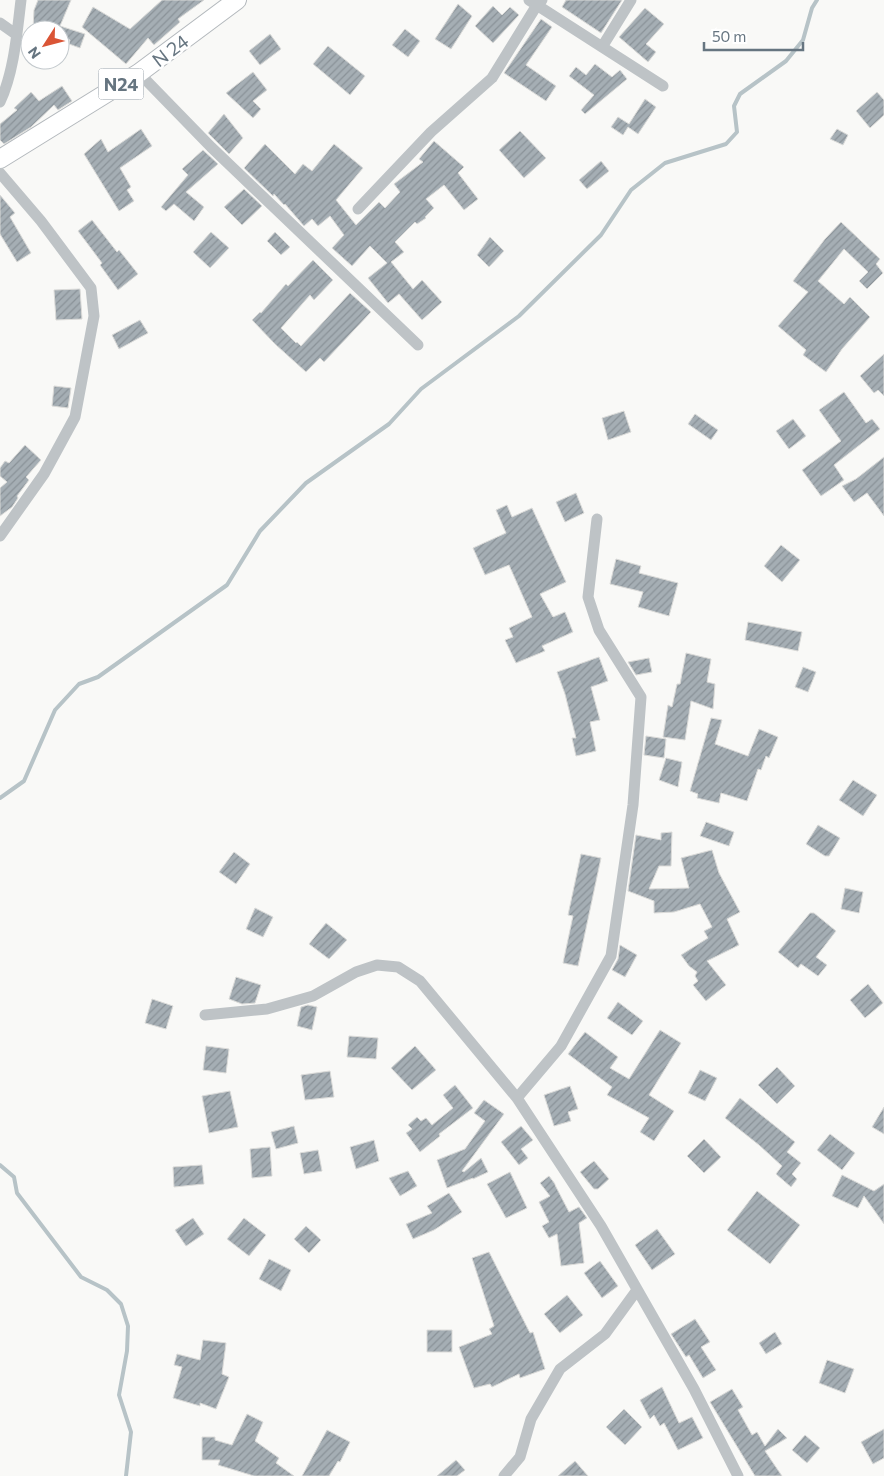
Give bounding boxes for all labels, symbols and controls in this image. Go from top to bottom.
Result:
north arrow [20,20,70,70]
scale bar [704,20,803,52]
text: 50 m [712,27,746,45]
street label: N 24 [147,29,193,71]
text: N [24,44,44,62]
road number: N24 [98,68,144,100]

